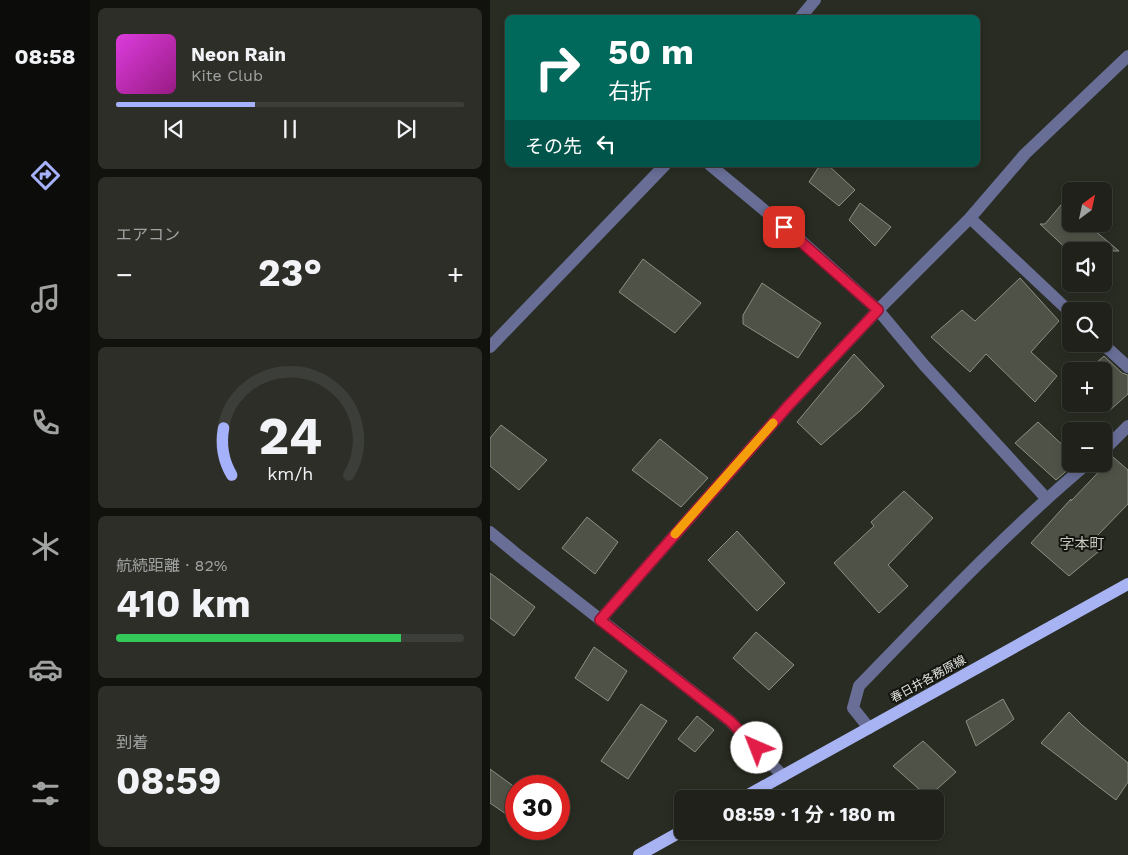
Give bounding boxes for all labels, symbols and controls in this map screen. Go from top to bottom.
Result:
text: 50 m [608,31,694,73]
icon: right [525,35,590,100]
text: Neon Rain [191,43,286,66]
text: 08:58 [14,44,76,69]
text: Kite Club [191,66,263,85]
text: 右折 [608,79,652,104]
icon: previous [160,115,188,143]
icon: pause [276,115,304,143]
icon: next [392,115,420,143]
icon: left [592,130,620,158]
text: その先 [525,135,582,158]
icon: directions [28,158,63,193]
north arrow [1062,182,1112,232]
map controls [1062,182,1112,472]
pin [763,206,805,248]
icon: arrive [770,213,798,241]
text: エアコン [116,225,180,244]
button: sound [1062,242,1112,292]
text: 23° [258,251,322,295]
text: − [116,258,133,291]
text: + [447,258,464,291]
icon: music [28,281,63,316]
button: search [1062,302,1112,352]
button: + [1062,362,1112,412]
icon: phone [28,405,63,440]
text: 24 [258,406,322,467]
button: − [1062,422,1112,472]
text: km/h [267,463,313,484]
icon: climate [28,529,63,564]
district label: 字本町 [1059,535,1105,553]
text: 航続距離 · 82% [116,556,227,575]
text: 410 km [116,582,251,626]
icon: car [28,652,63,687]
street label: 春日井各務原線 [888,653,968,705]
position arrow [730,721,782,773]
text: 到着 [116,733,148,752]
text: 08:59 [116,759,221,803]
speed limit sign: 30 [505,775,570,840]
icon: filters [28,776,63,811]
text: 08:59 · 1 分 · 180 m [723,803,895,826]

